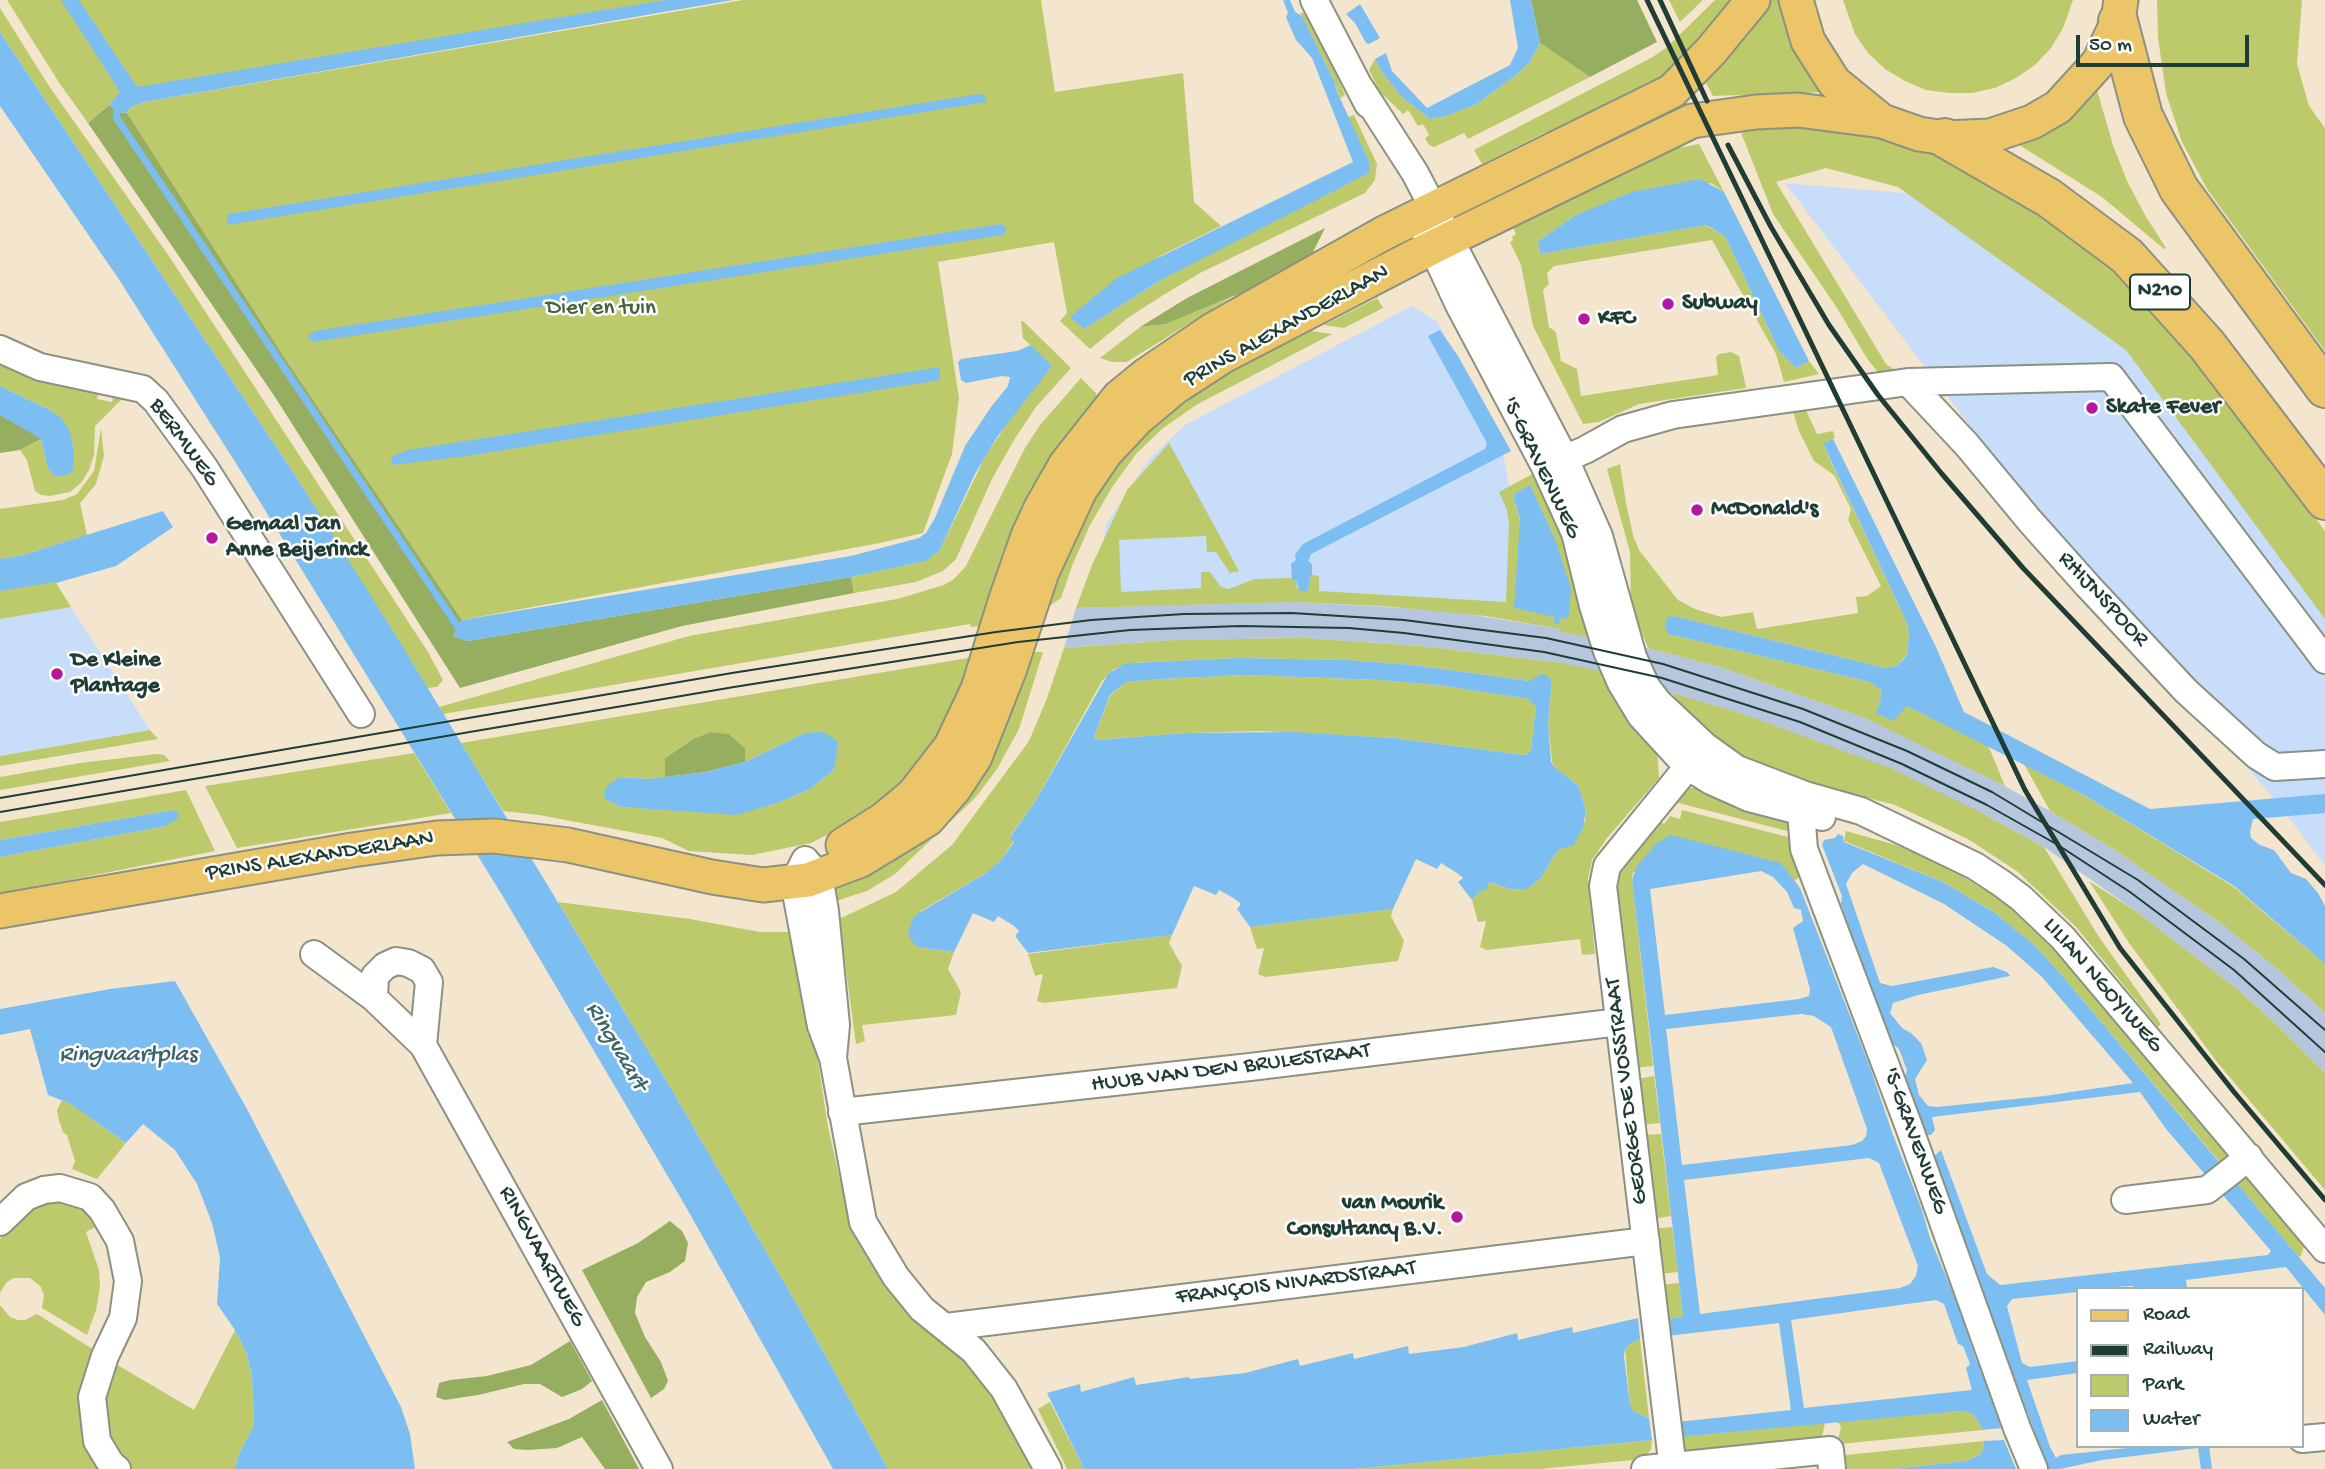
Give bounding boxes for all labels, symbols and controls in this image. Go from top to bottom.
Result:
scale bar [2080,21,2253,65]
text: 50 m [2089,34,2132,59]
street label: PRINS ALEXANDERLAAN [1180,259,1394,395]
road number: N210 [2130,274,2190,310]
place label: Subway [1682,290,1758,318]
park label: Dier en tuin [546,295,656,323]
marker: Subway [1660,296,1676,312]
place label: KFC [1598,305,1635,333]
marker: KFC [1576,311,1592,327]
street label: BERMWEG [142,393,224,493]
street label: 'S-GRAVENWEG [1494,393,1586,543]
place label: Skate Fever [2106,394,2220,422]
marker: Skate Fever [2084,400,2100,416]
place label: McDonald's [1711,496,1818,524]
marker: McDonald's [1689,502,1705,518]
place label: Gemaal Jan Anne Beijerinck [226,511,368,565]
marker: Gemaal Jan Anne Beijerinck [204,530,220,546]
street label: RHIJNSPOOR [2051,546,2153,654]
place label: De Kleine Plantage [71,647,161,701]
marker: De Kleine Plantage [49,666,65,682]
street label: PRINS ALEXANDERLAAN [204,825,436,889]
street label: LILIAN NGOYIWEG [2036,913,2168,1059]
street label: GEORGE DE VOSSTRAAT [1600,976,1656,1206]
water label: Ringvaart [577,997,653,1097]
street label: HUUB VAN DEN BRULESTRAAT [1090,1038,1372,1100]
water label: Ringvaartplas [59,1042,197,1070]
street label: 'S-GRAVENWEG [1875,1064,1953,1218]
street label: RINGVAARTWEG [491,1182,591,1332]
place label: van Mourik Consultancy B.V. [1287,1190,1443,1244]
marker: van Mourik Consultancy B.V. [1449,1209,1465,1225]
street label: FRANÇOIS NIVARDSTRAAT [1174,1256,1418,1312]
legend [2076,1287,2304,1448]
text: Road [2143,1303,2189,1328]
text: Railway [2143,1338,2213,1363]
text: Park [2143,1373,2183,1398]
text: Water [2143,1408,2199,1433]

